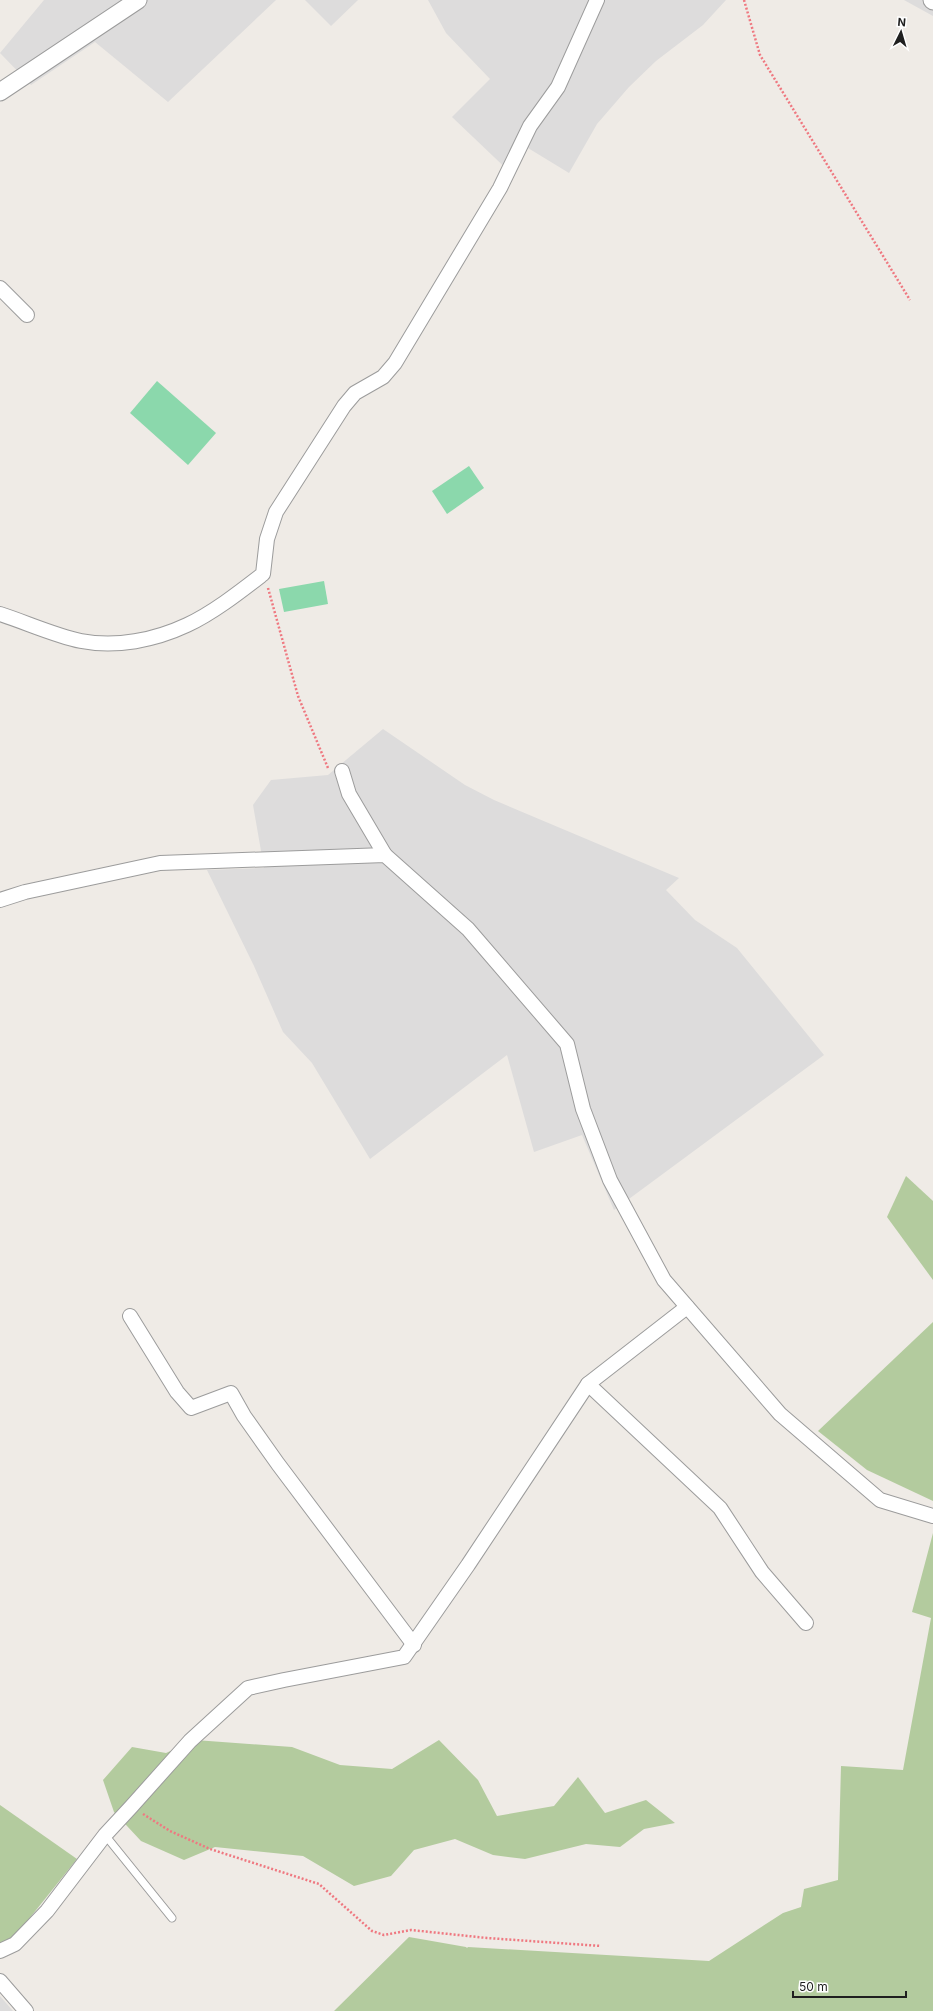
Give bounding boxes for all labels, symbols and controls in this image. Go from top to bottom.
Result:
north arrow [881,12,921,52]
text: N [897,15,907,29]
scale bar [793,1973,906,1999]
text: 50 m [799,1979,828,1994]

